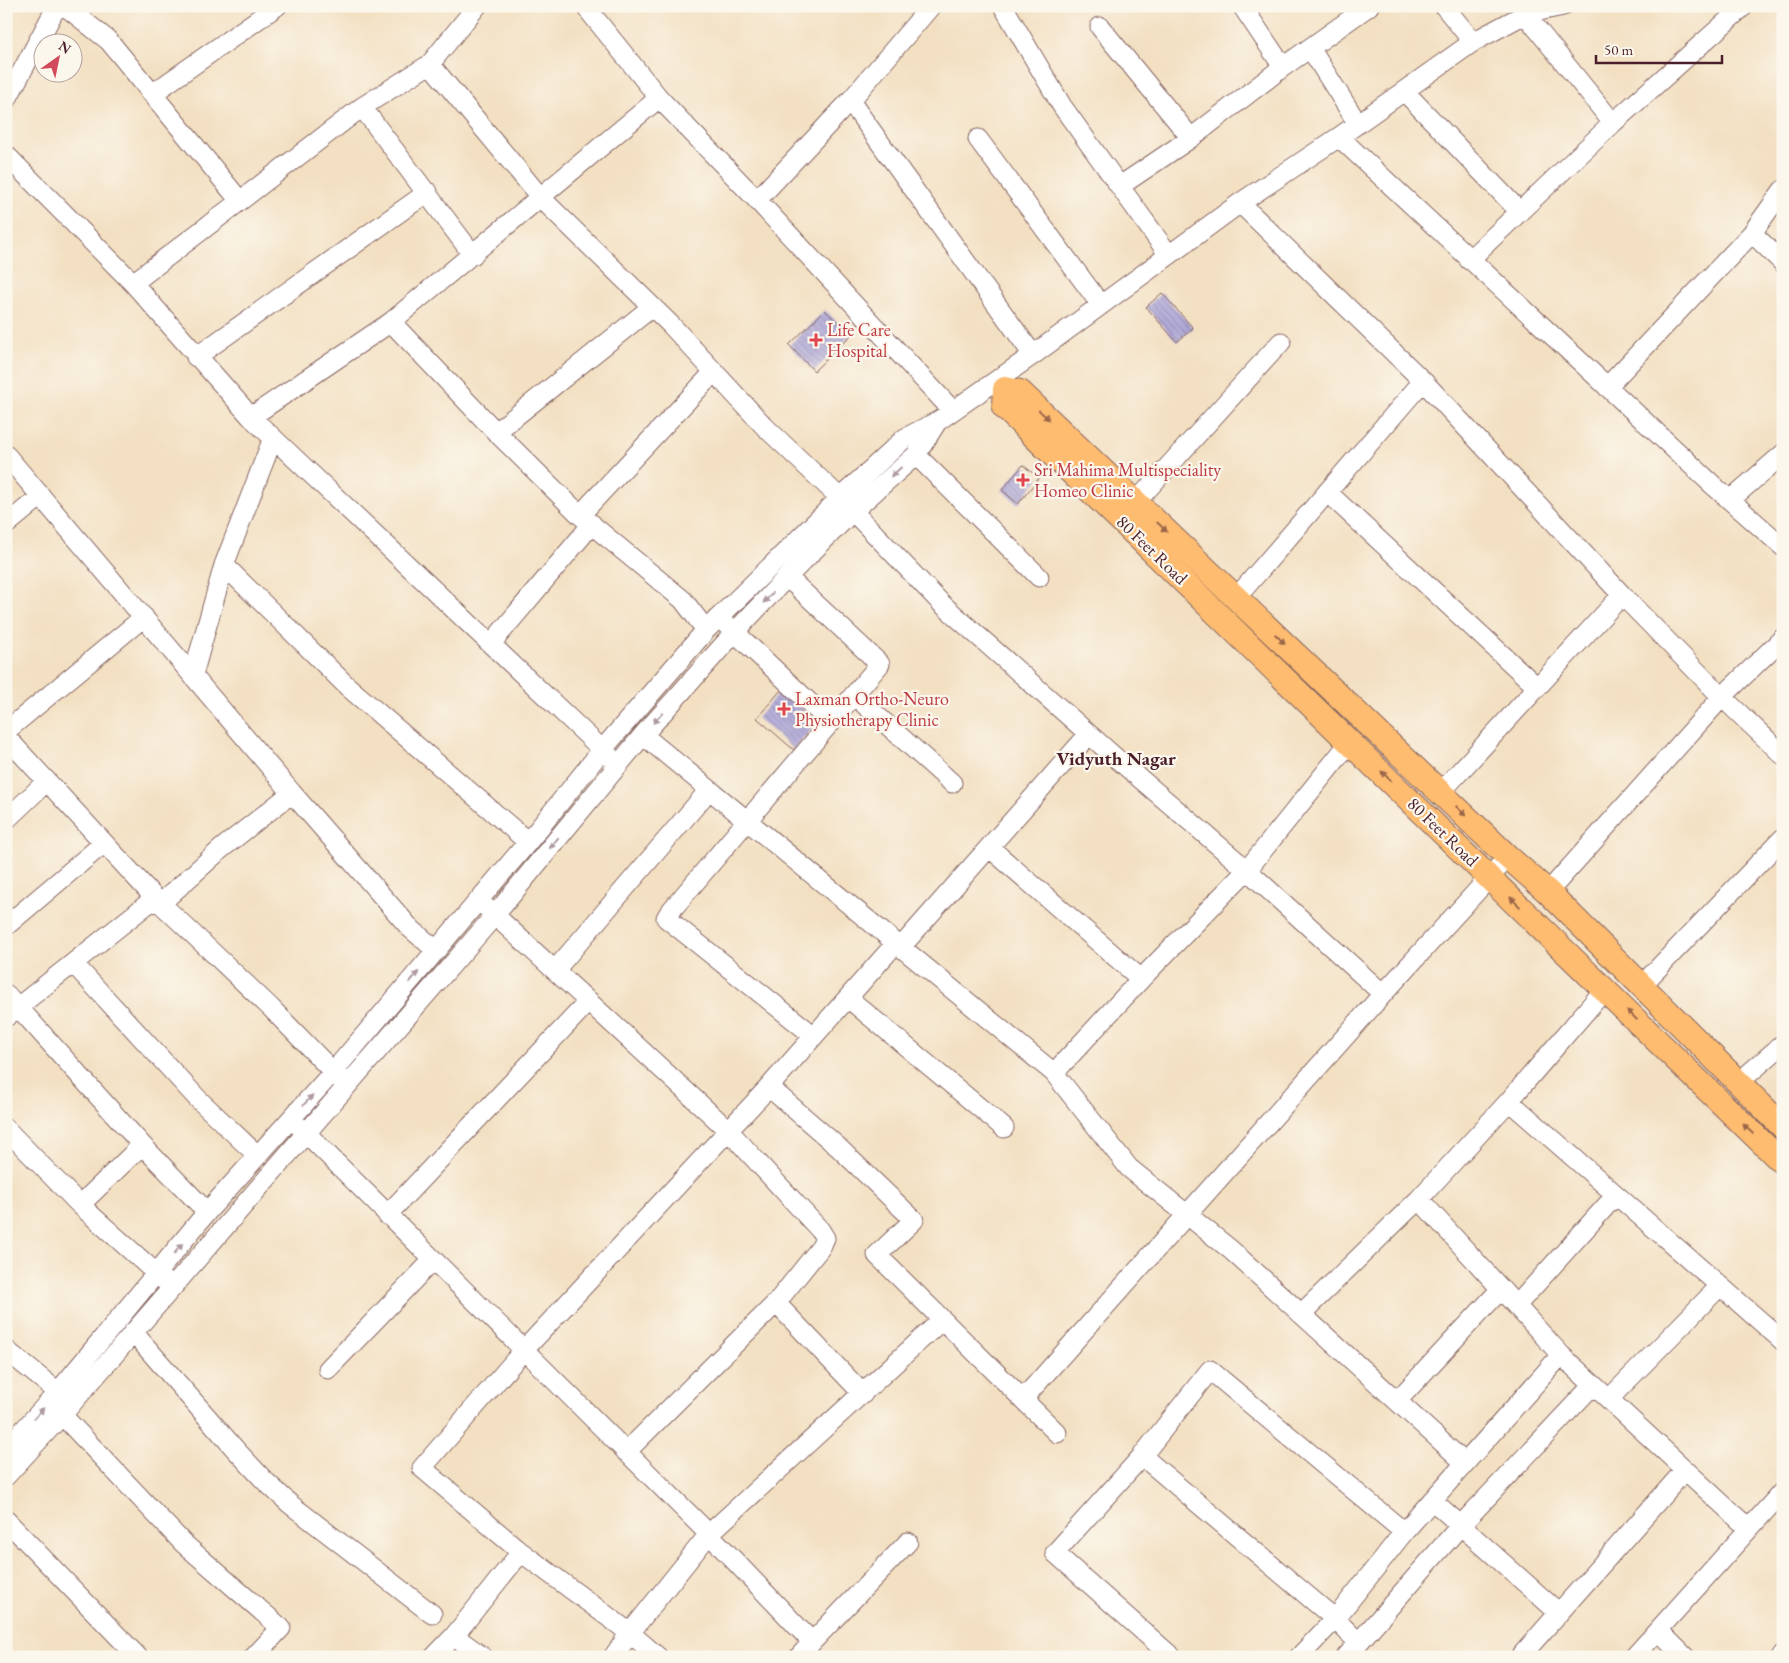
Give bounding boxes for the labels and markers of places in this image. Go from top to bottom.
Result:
place label: Life Care Hospital [827,318,891,362]
marker: Life Care Hospital [809,333,823,347]
place label: Sri Mahima Multispeciality Homeo Clinic [1034,458,1221,502]
marker: Sri Mahima Multispeciality Homeo Clinic [1016,473,1030,487]
place label: Laxman Ortho-Neuro Physiotherapy Clinic [795,687,949,731]
marker: Laxman Ortho-Neuro Physiotherapy Clinic [777,702,791,716]

